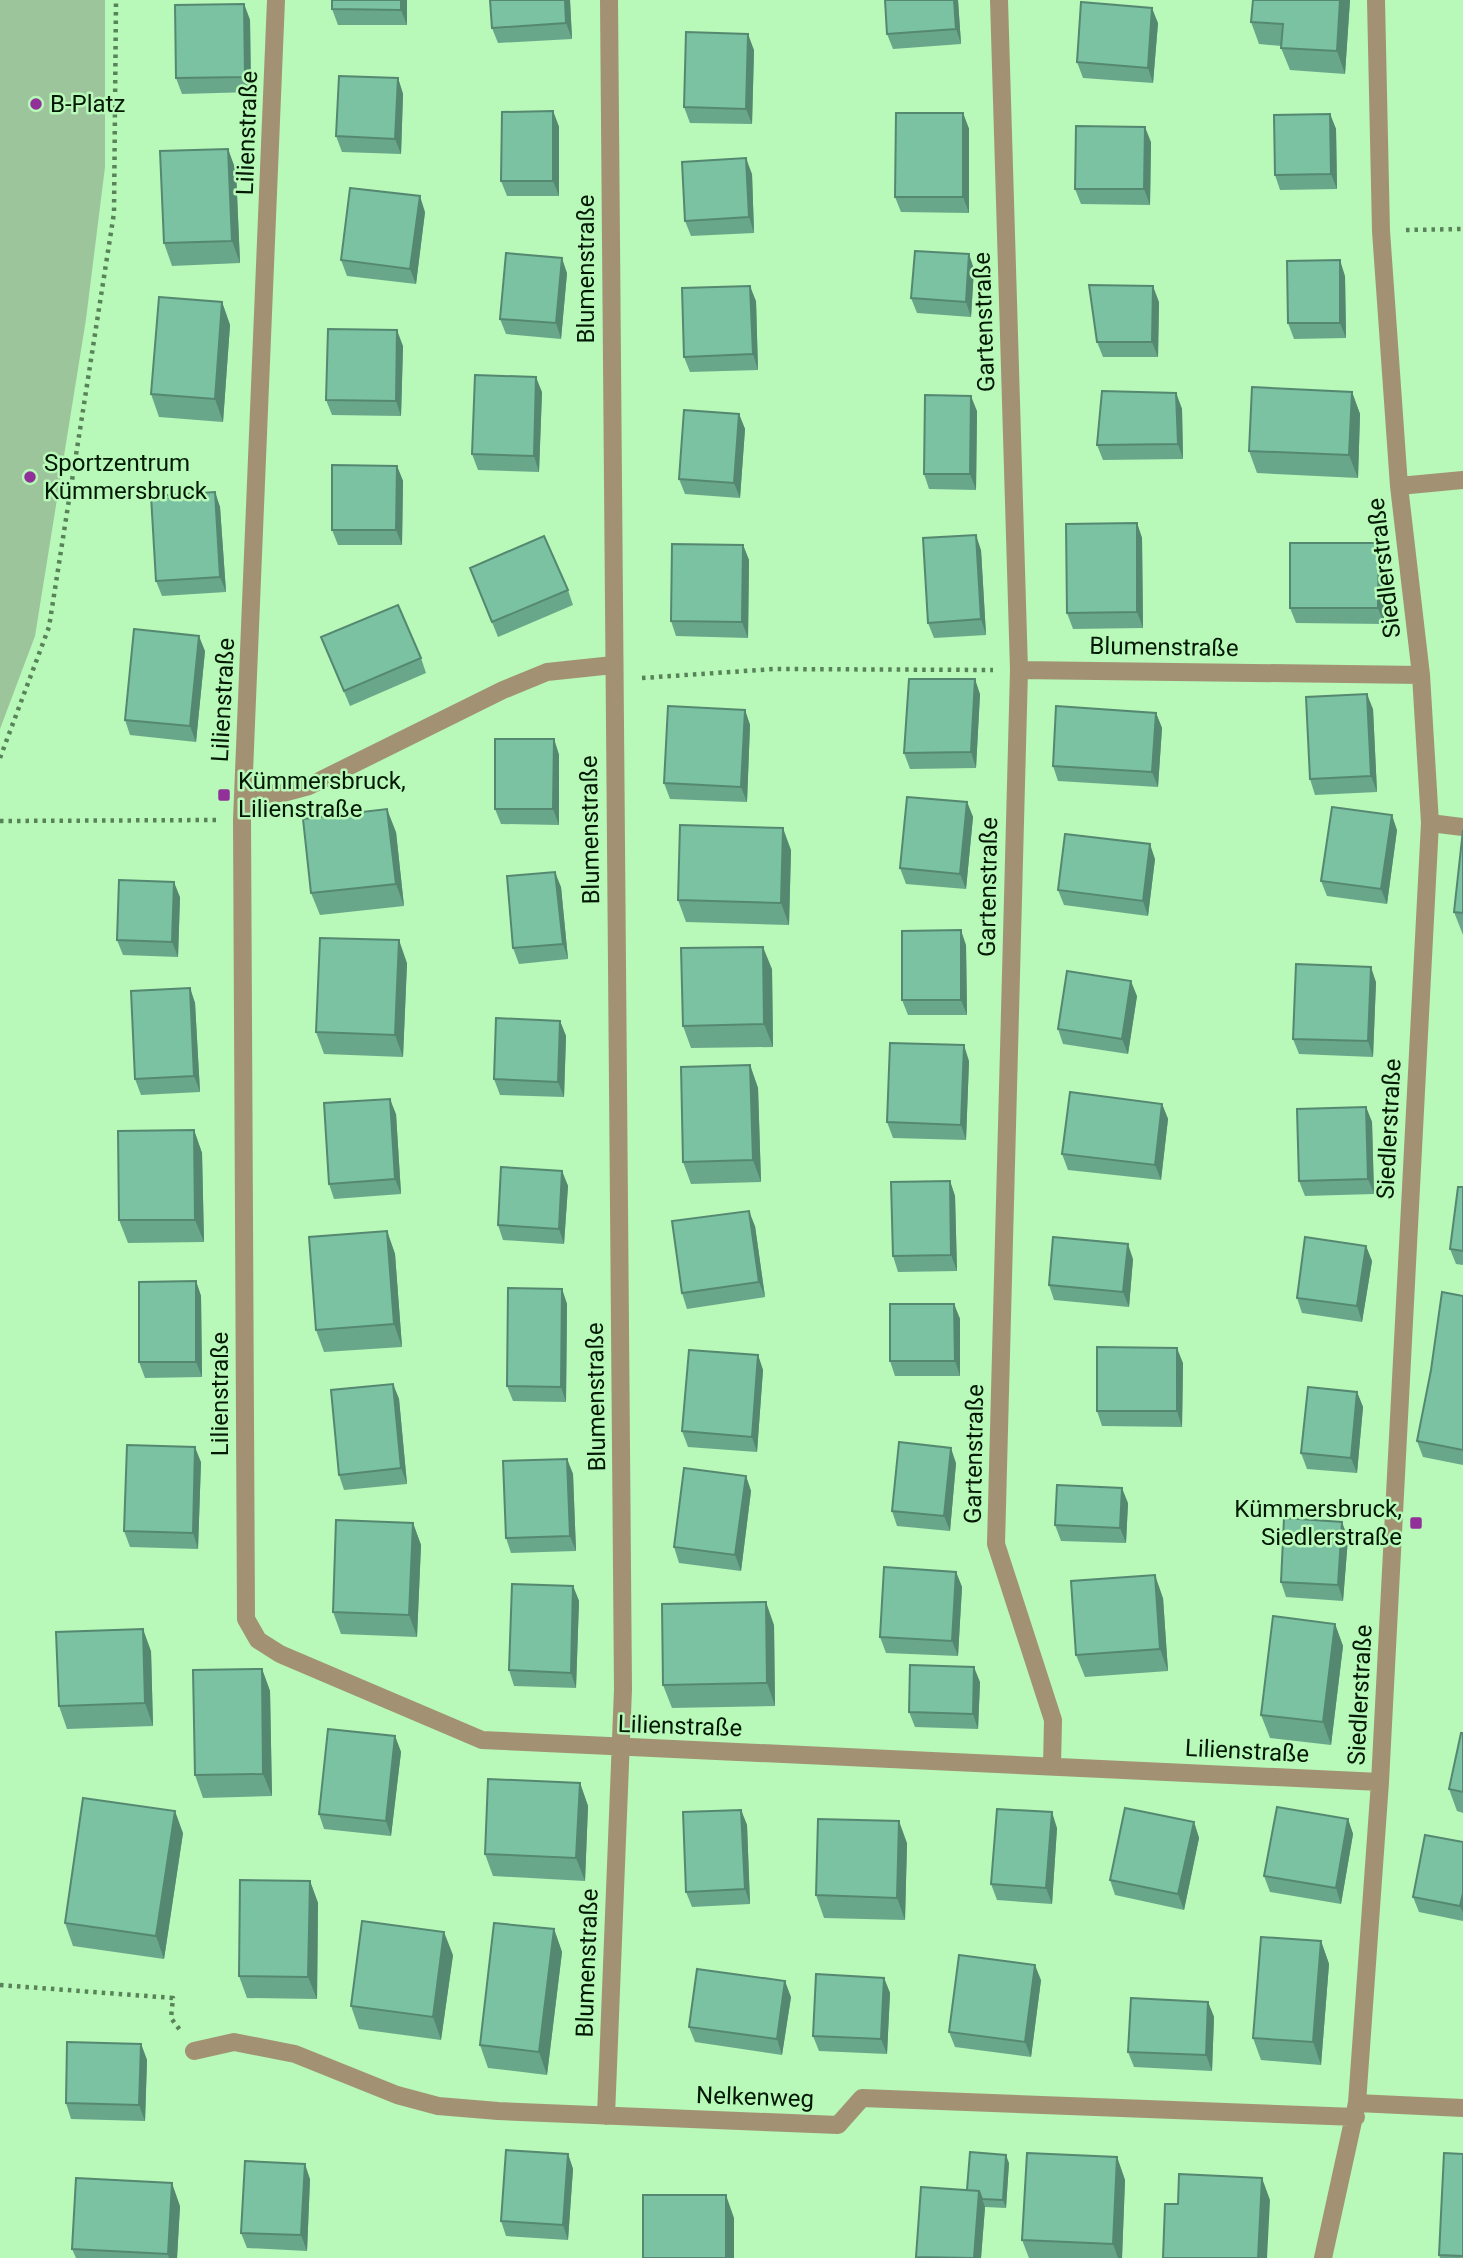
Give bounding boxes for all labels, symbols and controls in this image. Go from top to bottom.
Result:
street label: Lilienstraße [231,70,263,196]
place label: B-Platz [50,90,125,118]
marker: B-Platz [28,96,44,112]
street label: Blumenstraße [572,194,600,344]
street label: Gartenstraße [968,252,1000,392]
place label: Sportzentrum Kümmersbruck [44,449,208,505]
marker: Sportzentrum Kümmersbruck [22,469,38,485]
street label: Siedlerstraße [1362,496,1406,640]
street label: Blumenstraße [1089,632,1239,662]
street label: Lilienstraße [206,637,240,763]
street label: Blumenstraße [575,755,605,905]
place label: Kümmersbruck, Lilienstraße [238,767,406,823]
marker: Kümmersbruck, Lilienstraße [216,787,232,803]
street label: Gartenstraße [973,817,1003,957]
street label: Siedlerstraße [1371,1058,1407,1200]
street label: Blumenstraße [581,1322,611,1472]
street label: Lilienstraße [206,1332,234,1456]
street label: Gartenstraße [959,1384,989,1524]
place label: Kümmersbruck, Siedlerstraße [1234,1495,1402,1551]
marker: Kümmersbruck, Siedlerstraße [1408,1515,1424,1531]
street label: Siedlerstraße [1342,1624,1378,1766]
street label: Lilienstraße [617,1710,743,1742]
street label: Lilienstraße [1184,1734,1310,1768]
street label: Blumenstraße [570,1888,604,2038]
street label: Nelkenweg [696,2081,814,2113]

